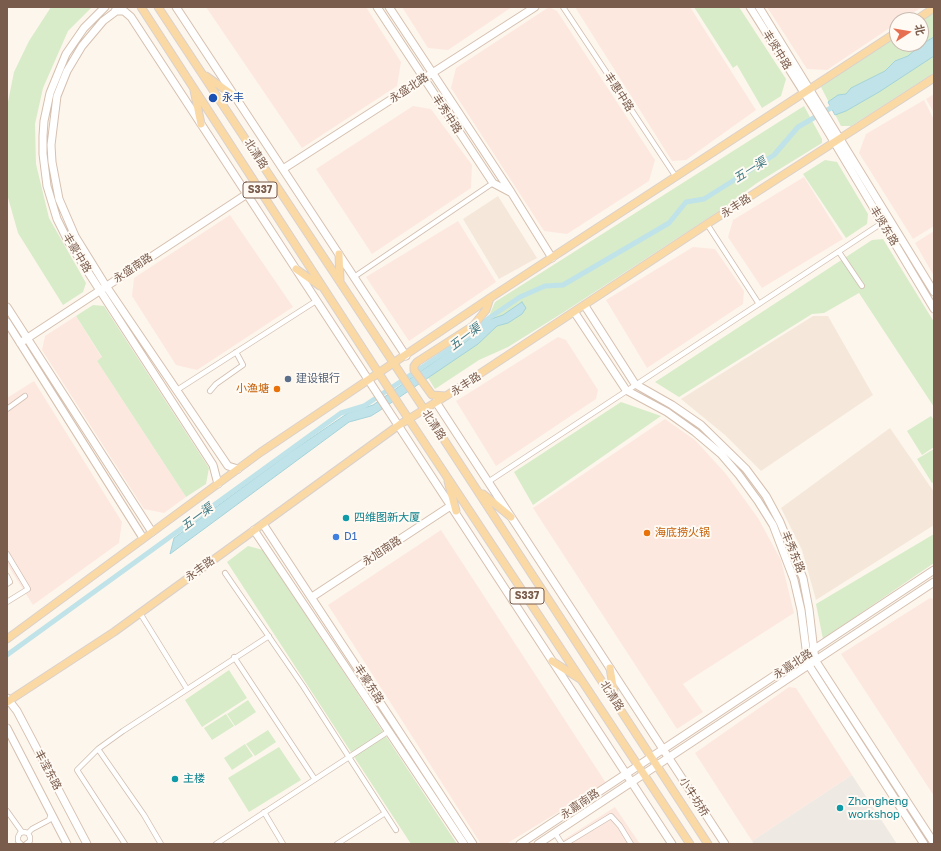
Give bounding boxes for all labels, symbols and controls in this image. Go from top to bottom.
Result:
north arrow [889,12,929,52]
text: 北 [913,23,928,36]
street label: 丰贤中路 [760,28,794,72]
street label: 永盛北路 [387,70,431,106]
street label: 丰惠中路 [601,70,637,114]
place label: 永丰 [222,91,244,105]
marker: 永丰 [207,92,219,104]
street label: 丰秀中路 [429,92,465,136]
street label: 北清路 [241,137,271,171]
water label: 五一渠 [731,154,769,186]
road number: S337 [243,182,277,198]
street label: 永丰路 [719,191,753,221]
street label: 丰贤东路 [867,204,901,248]
street label: 丰豪中路 [60,231,94,275]
street label: 永盛南路 [111,250,155,286]
water label: 五一渠 [446,320,484,354]
street label: 永丰路 [449,369,483,399]
place label: 建设银行 [296,372,340,386]
marker: 建设银行 [283,374,293,384]
place label: 小渔塘 [236,382,269,396]
marker: 小渔塘 [272,384,282,394]
street label: 北清路 [419,408,449,442]
water label: 五一渠 [178,501,216,533]
place label: 四维图新大厦 [354,511,420,525]
marker: 四维图新大厦 [341,513,351,523]
place label: 海底捞火锅 [655,526,710,540]
marker: 海底捞火锅 [642,528,652,538]
street label: 丰秀东路 [779,529,807,575]
place label: D1 [344,530,357,544]
marker: D1 [331,532,341,542]
street label: 永旭南路 [360,533,404,569]
street label: 永丰路 [183,554,217,584]
road number: S337 [510,588,544,604]
street label: 永嘉北路 [771,646,815,682]
street label: 丰豪东路 [351,662,387,706]
street label: 北清路 [597,679,627,713]
street label: 丰滢东路 [32,747,64,793]
place label: 主楼 [183,772,205,786]
marker: 主楼 [170,774,180,784]
street label: 小牛坊桥 [676,775,712,819]
street label: 永嘉南路 [558,786,602,822]
place label: Zhongheng workshop [848,795,908,821]
marker: Zhongheng workshop [835,803,845,813]

